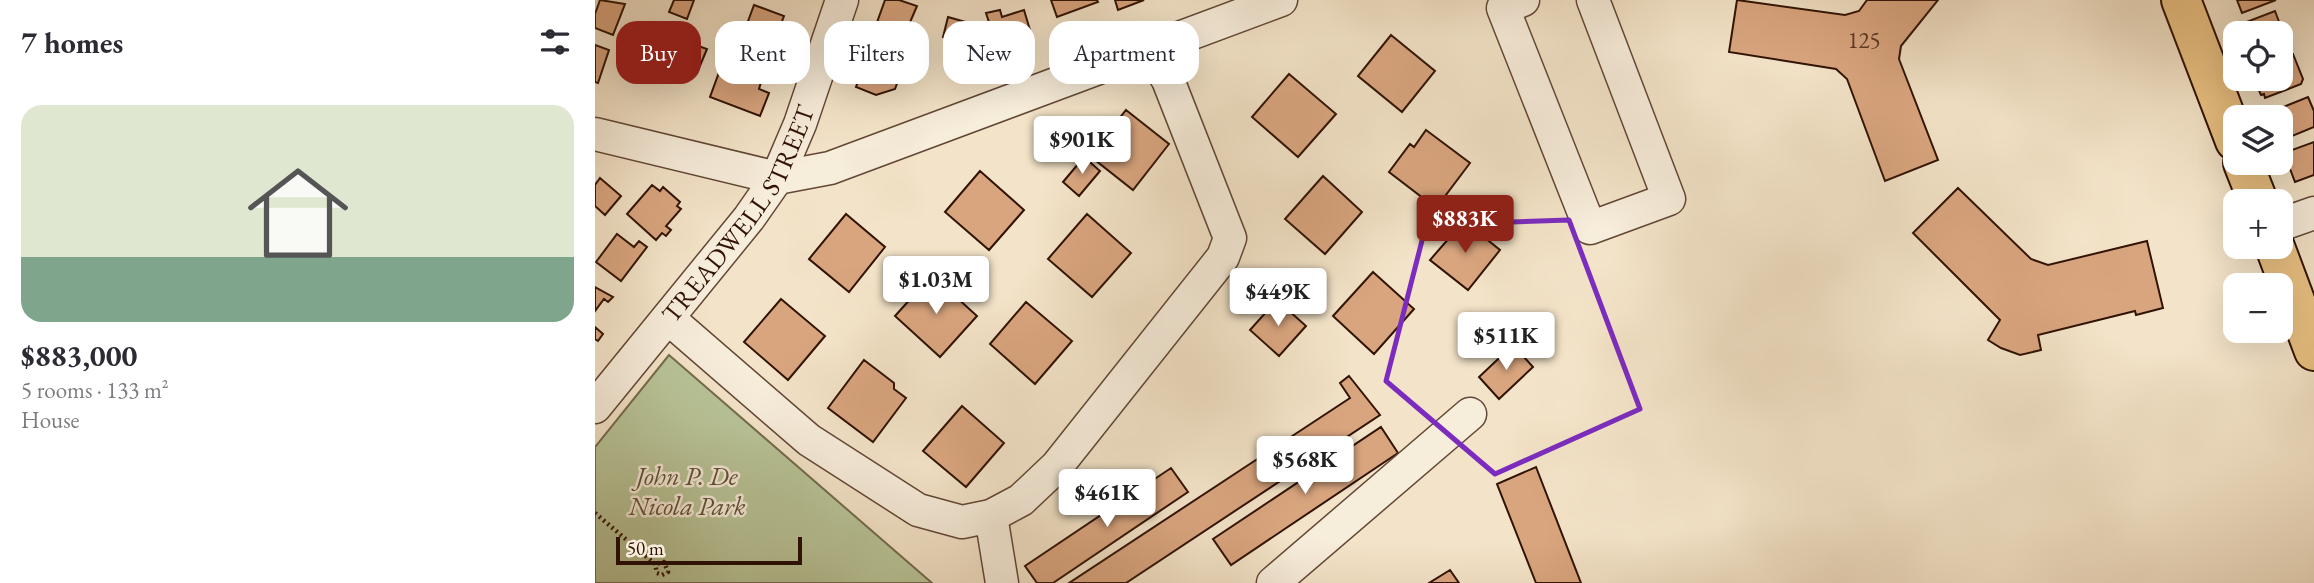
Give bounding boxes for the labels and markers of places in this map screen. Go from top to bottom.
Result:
pin: $901K [1033,116,1131,176]
pin: $883K [1416,196,1514,255]
pin: $1.03M [879,256,993,316]
pin: $449K [1229,268,1327,328]
pin: $511K [1457,312,1555,372]
pin: $568K [1256,436,1354,496]
pin: $461K [1058,470,1156,529]

